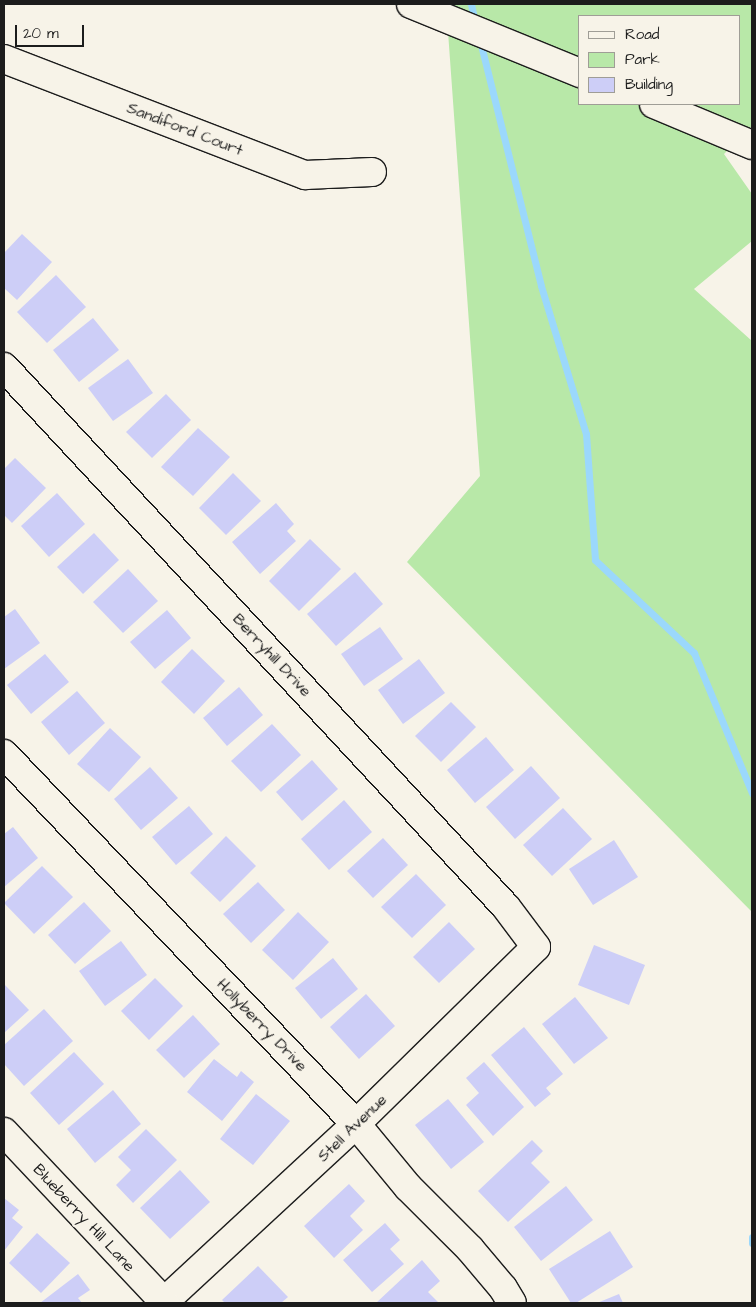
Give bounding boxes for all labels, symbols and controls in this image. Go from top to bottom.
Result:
scale bar [18,15,86,47]
legend [578,15,741,105]
text: 20 m [23,23,59,44]
text: Road [625,24,659,45]
text: Park [625,49,660,70]
text: Building [625,74,673,95]
street label: Sandiford Court [124,98,246,160]
street label: Berryhill Drive [229,609,315,701]
street label: Hollyberry Drive [213,975,311,1075]
street label: Stell Avenue [313,1090,391,1166]
street label: Blueberry Hill Lane [29,1160,139,1276]

